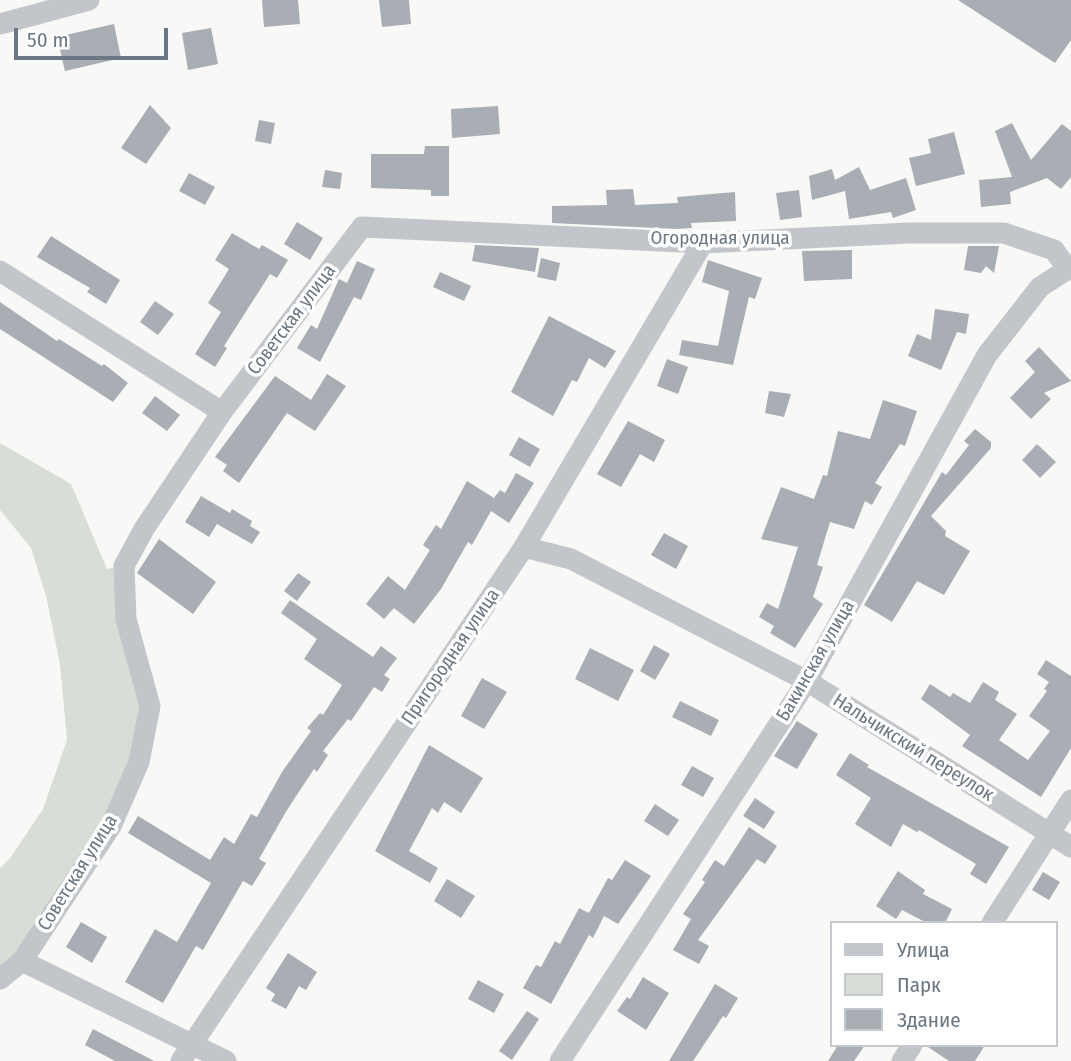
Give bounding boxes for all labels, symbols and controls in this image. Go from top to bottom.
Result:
scale bar [18,14,172,58]
text: 50 m [27,27,69,53]
street label: Огородная улица [650,228,790,250]
street label: Советская улица [243,260,341,380]
street label: Пригородная улица [397,585,505,729]
street label: Бакинская улица [772,596,860,726]
street label: Нальчикский переулок [828,689,998,807]
street label: Советская улица [33,811,123,935]
legend [830,921,1057,1047]
text: Улица [897,937,950,963]
text: Парк [897,972,941,998]
text: Здание [897,1007,961,1033]

